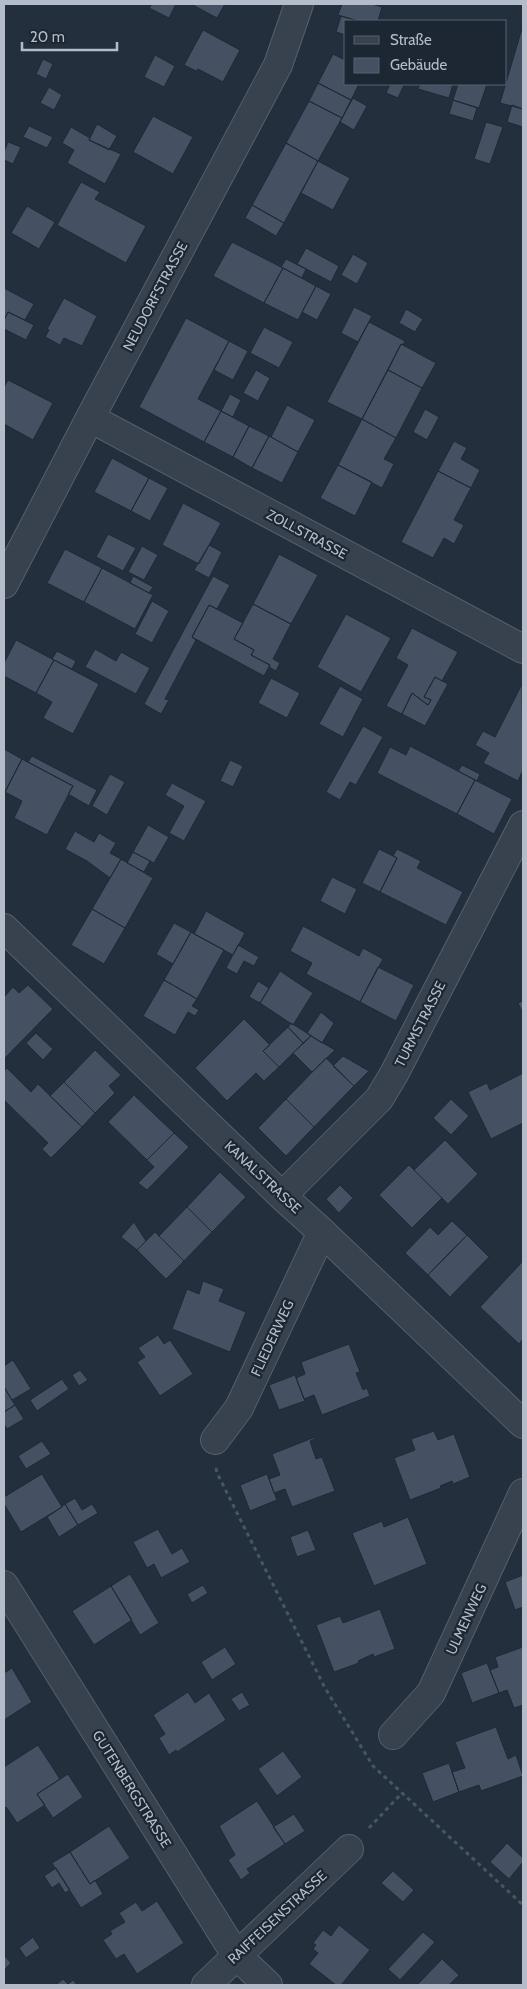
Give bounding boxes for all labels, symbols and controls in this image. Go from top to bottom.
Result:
scale bar [22,20,118,52]
legend [344,20,507,85]
text: 20 m [30,28,65,46]
text: Straße [390,31,432,49]
text: Gebäude [390,56,447,74]
street label: NEUDORFSTRASSE [119,238,192,354]
street label: ZOLLSTRASSE [263,505,351,563]
street label: TURMSTRASSE [391,978,450,1070]
street label: KANALSTRASSE [221,1137,305,1217]
street label: FLIEDERWEG [246,1297,298,1379]
street label: ULMENWEG [442,1581,490,1657]
street label: GUTENBERGSTRASSE [88,1727,176,1851]
street label: RAIFFEISENSTRASSE [224,1866,331,1968]

